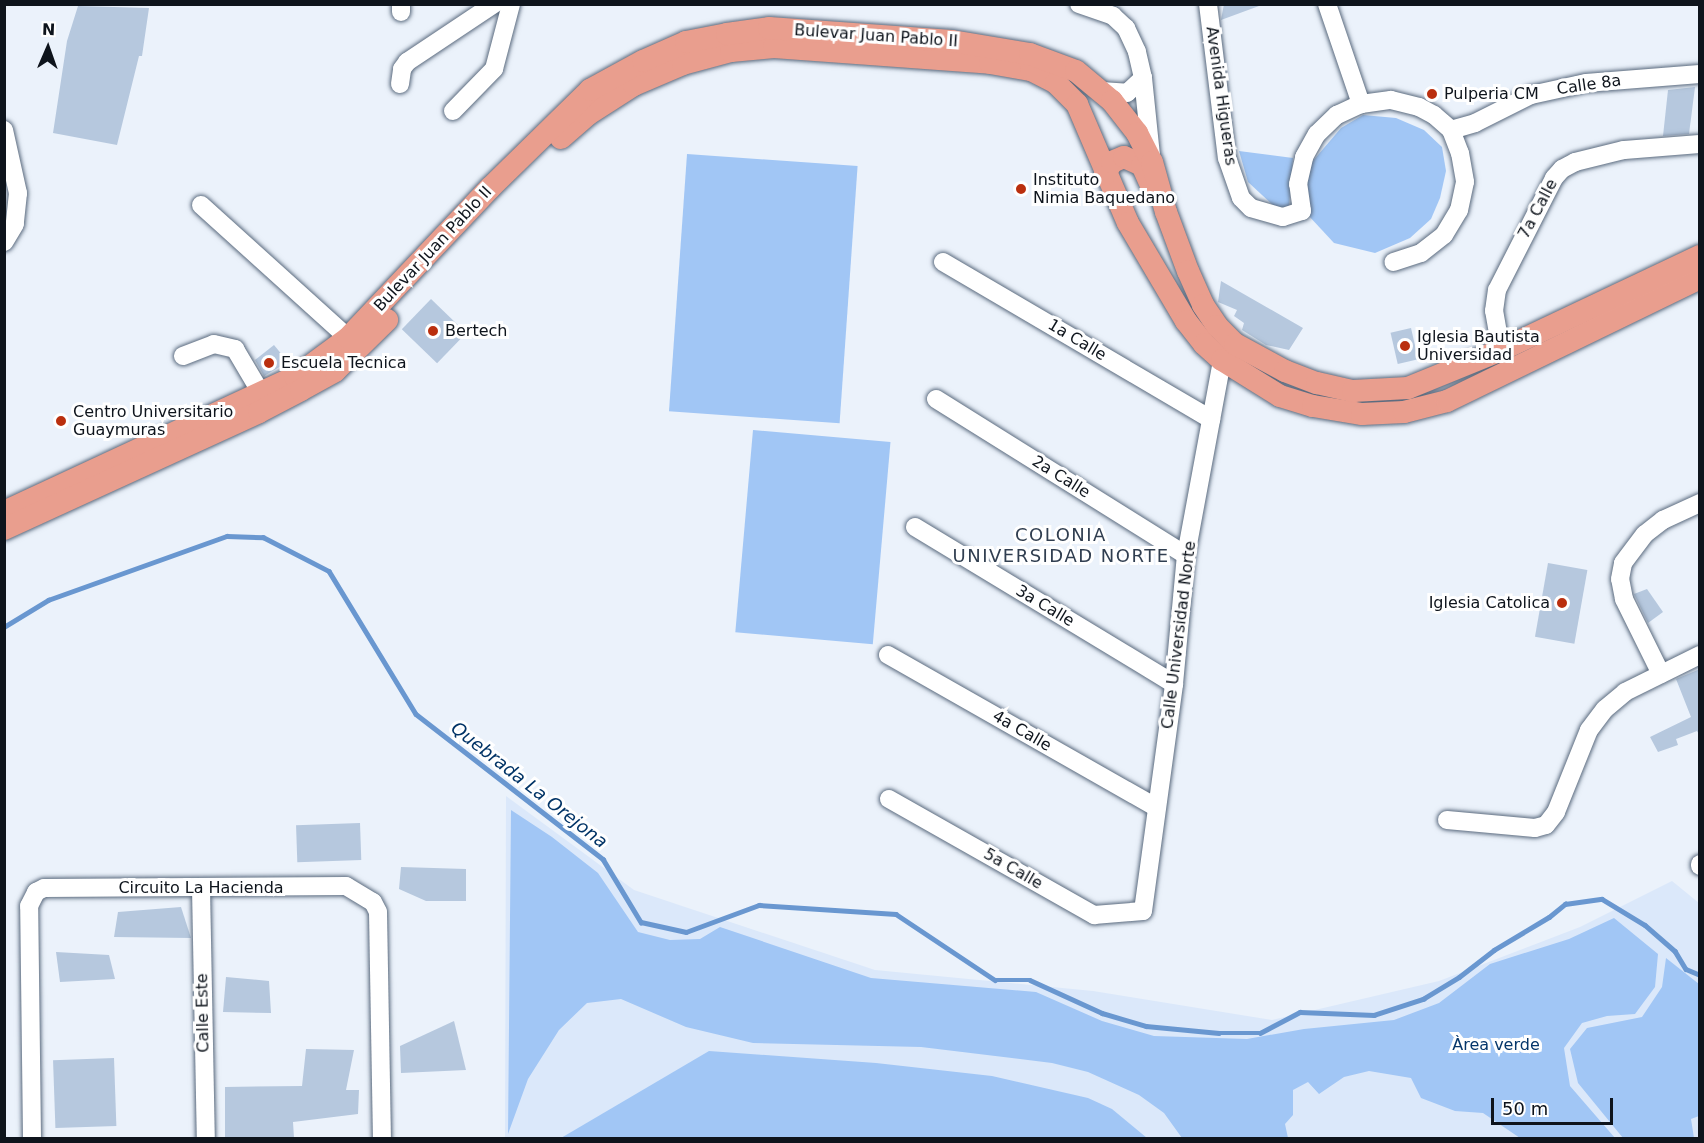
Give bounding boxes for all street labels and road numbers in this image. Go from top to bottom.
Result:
street label: Bulevar Juan Pablo II [794,21,958,51]
street label: Avenida Higueras [1202,25,1240,167]
street label: Calle 8a [1556,71,1622,99]
street label: 7a Calle [1514,176,1562,242]
street label: Bulevar Juan Pablo II [370,183,496,315]
street label: 1a Calle [1044,315,1110,365]
street label: 2a Calle [1028,452,1094,502]
street label: Calle Universidad Norte [1158,540,1200,730]
street label: 3a Calle [1012,581,1078,631]
street label: 4a Calle [989,706,1055,756]
street label: 5a Calle [980,844,1046,894]
street label: Circuito La Hacienda [118,878,284,898]
street label: Calle Este [193,973,213,1053]

